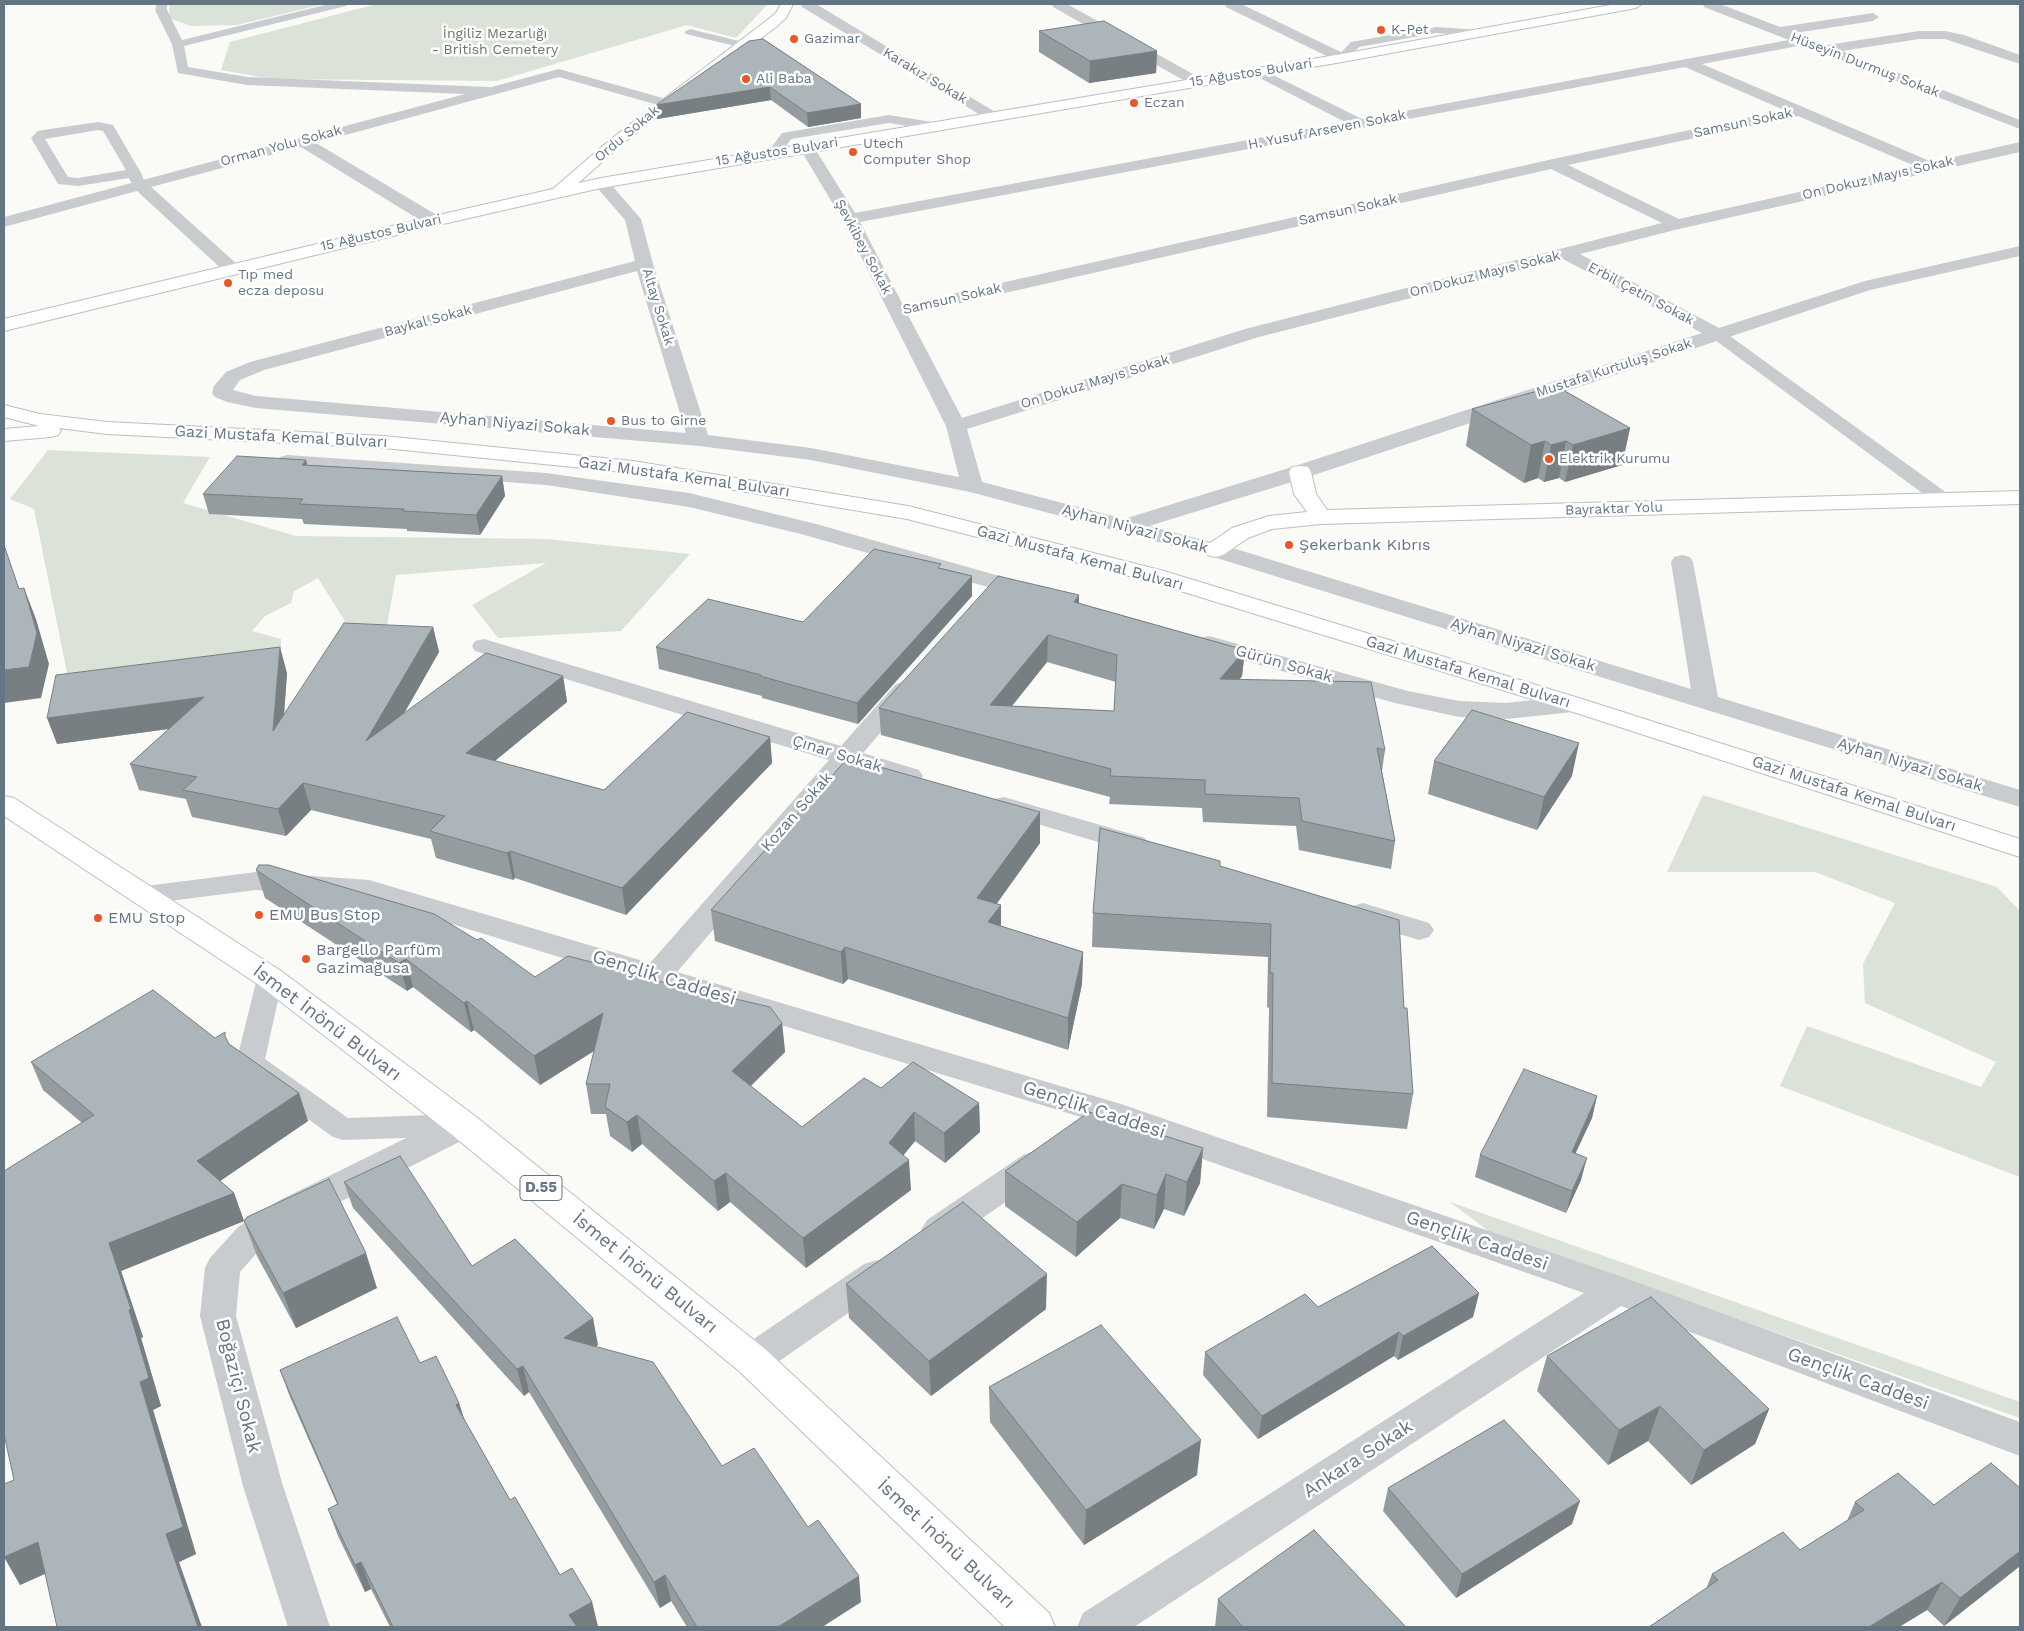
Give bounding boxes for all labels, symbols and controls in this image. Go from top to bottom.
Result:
place label: K-Pet [1391,22,1429,38]
marker: K-Pet [1375,24,1387,36]
park label: İngiliz Mezarlığı - British Cemetery [432,26,558,58]
street label: Hüseyin Durmuş Sokak [1788,29,1942,101]
place label: Gazimar [804,31,860,47]
marker: Gazimar [788,33,800,45]
street label: Karakız Sokak [880,44,970,108]
street label: 15 Ağustos Bulvari [1189,55,1313,91]
place label: Ali Baba [756,71,812,87]
marker: Ali Baba [740,73,752,85]
place label: Eczan [1144,95,1185,111]
marker: Eczan [1128,97,1140,109]
street label: Ordu Sokak [591,102,663,166]
street label: Samsun Sokak [1692,104,1794,142]
street label: H. Yusuf Arseven Sokak [1247,106,1407,154]
street label: Orman Yolu Sokak [218,122,344,170]
street label: 15 Ağustos Bulvari [715,134,839,170]
place label: Utech Computer Shop [863,136,971,168]
marker: Utech Computer Shop [847,146,859,158]
street label: On Dokuz Mayıs Sokak [1801,152,1955,204]
street label: Samsun Sokak [1297,191,1399,229]
street label: Şevkibey Sokak [831,197,895,297]
street label: 15 Ağustos Bulvari [319,211,443,255]
street label: On Dokuz Mayıs Sokak [1408,247,1562,301]
street label: Erbil Çetin Sokak [1585,259,1697,329]
street label: Altay Sokak [638,266,678,348]
place label: Tıp med ecza deposu [238,267,324,300]
marker: Tıp med ecza deposu [222,277,234,289]
street label: Samsun Sokak [901,280,1003,318]
street label: Baykal Sokak [383,301,473,341]
street label: Mustafa Kurtuluş Sokak [1534,335,1694,401]
street label: On Dokuz Mayıs Sokak [1019,351,1171,413]
street label: Ayhan Niyazi Sokak [439,408,591,440]
place label: Bus to Girne [621,413,706,429]
marker: Bus to Girne [605,415,617,427]
street label: Gazi Mustafa Kemal Bulvarı [174,422,388,452]
place label: Elektrik Kurumu [1559,451,1670,467]
street label: Gazi Mustafa Kemal Bulvarı [577,453,791,501]
marker: Elektrik Kurumu [1543,453,1555,465]
street label: Bayraktar Yolu [1565,499,1663,519]
street label: Ayhan Niyazi Sokak [1060,500,1210,558]
street label: Gazi Mustafa Kemal Bulvarı [975,521,1185,595]
place label: Şekerbank Kıbrıs [1299,535,1431,555]
marker: Şekerbank Kıbrıs [1283,539,1295,551]
street label: Ayhan Niyazi Sokak [1448,614,1598,676]
street label: Gazi Mustafa Kemal Bulvarı [1363,632,1573,712]
street label: Gürün Sokak [1233,641,1335,687]
street label: Çınar Sokak [790,731,884,777]
street label: Ayhan Niyazi Sokak [1835,734,1985,796]
street label: Gazi Mustafa Kemal Bulvarı [1750,752,1958,836]
street label: Kozan Sokak [757,768,837,856]
place label: EMU Bus Stop [269,905,380,925]
place label: EMU Stop [108,908,185,928]
marker: EMU Bus Stop [253,909,265,921]
marker: EMU Stop [92,912,104,924]
place label: Bargello Parfüm Gazimağusa [316,940,441,978]
street label: Gençlik Caddesi [589,945,739,1011]
marker: Bargello Parfüm Gazimağusa [300,953,312,965]
street label: İsmet İnönü Bulvarı [248,960,406,1086]
street label: Gençlik Caddesi [1020,1076,1168,1144]
road number: D.55 [520,1176,562,1200]
street label: Gençlik Caddesi [1403,1206,1551,1276]
street label: İsmet İnönü Bulvarı [568,1207,722,1339]
street label: Boğaziçi Sokak [210,1316,266,1456]
street label: Gençlik Caddesi [1784,1343,1932,1415]
street label: Ankara Sokak [1299,1415,1417,1503]
street label: İsmet İnönü Bulvarı [872,1474,1020,1614]

